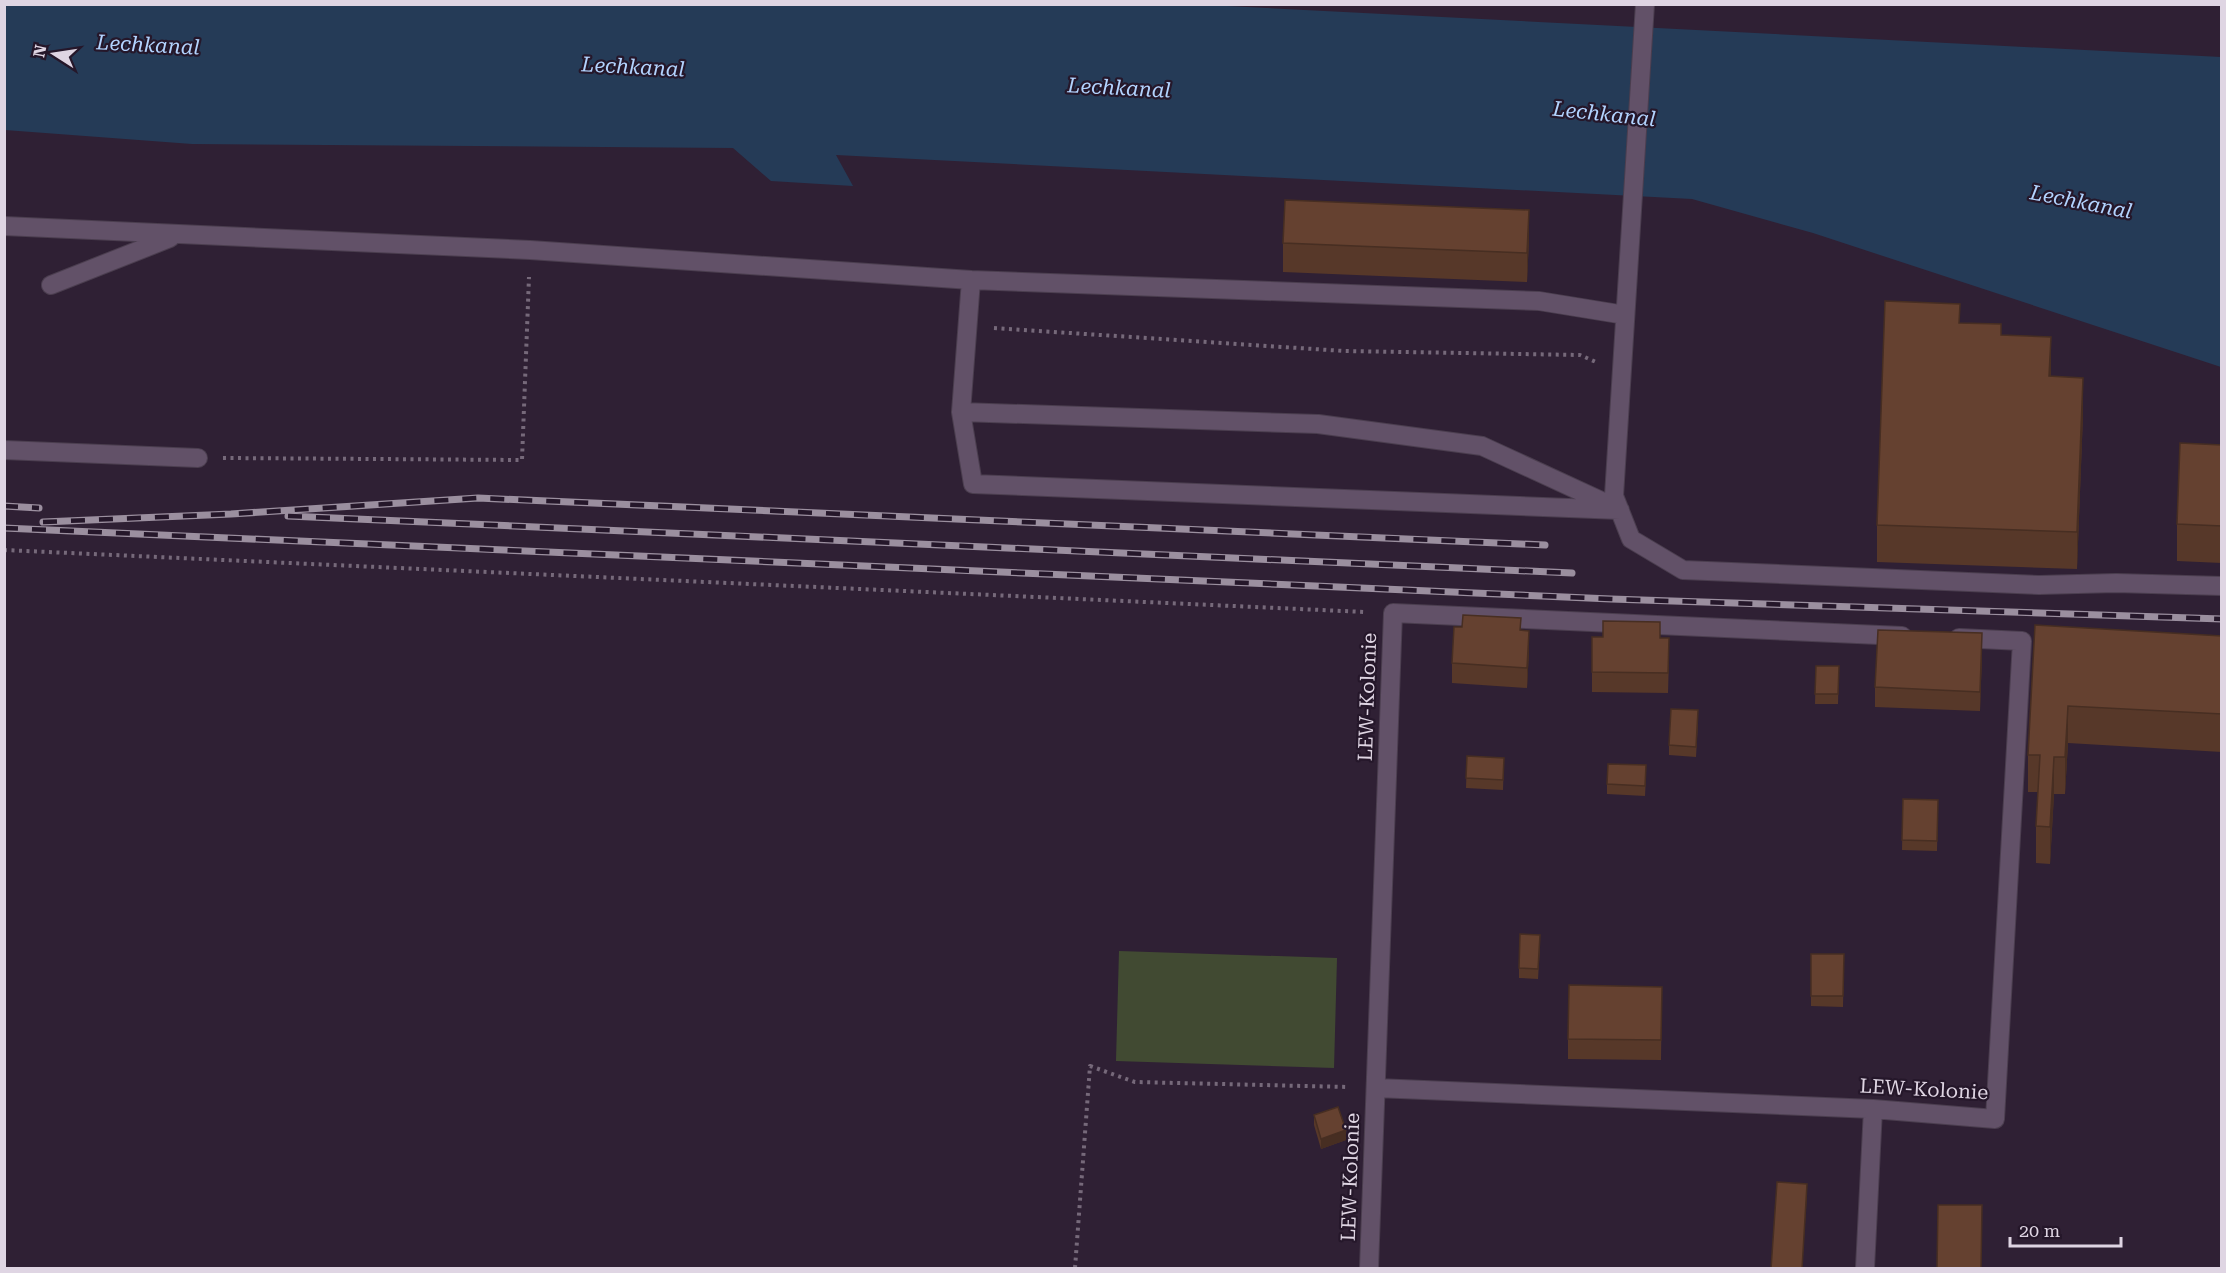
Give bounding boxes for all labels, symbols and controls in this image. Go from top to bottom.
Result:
north arrow [24,24,84,84]
water label: Lechkanal [95,30,200,60]
text: N [29,43,50,59]
water label: Lechkanal [580,52,685,82]
water label: Lechkanal [1066,73,1171,103]
water label: Lechkanal [1550,97,1657,131]
water label: Lechkanal [2027,180,2134,224]
street label: LEW-Kolonie [1353,632,1381,762]
street label: LEW-Kolonie [1859,1074,1989,1104]
street label: LEW-Kolonie [1336,1112,1364,1242]
scale bar [2010,1210,2121,1248]
text: 20 m [2019,1220,2060,1241]

